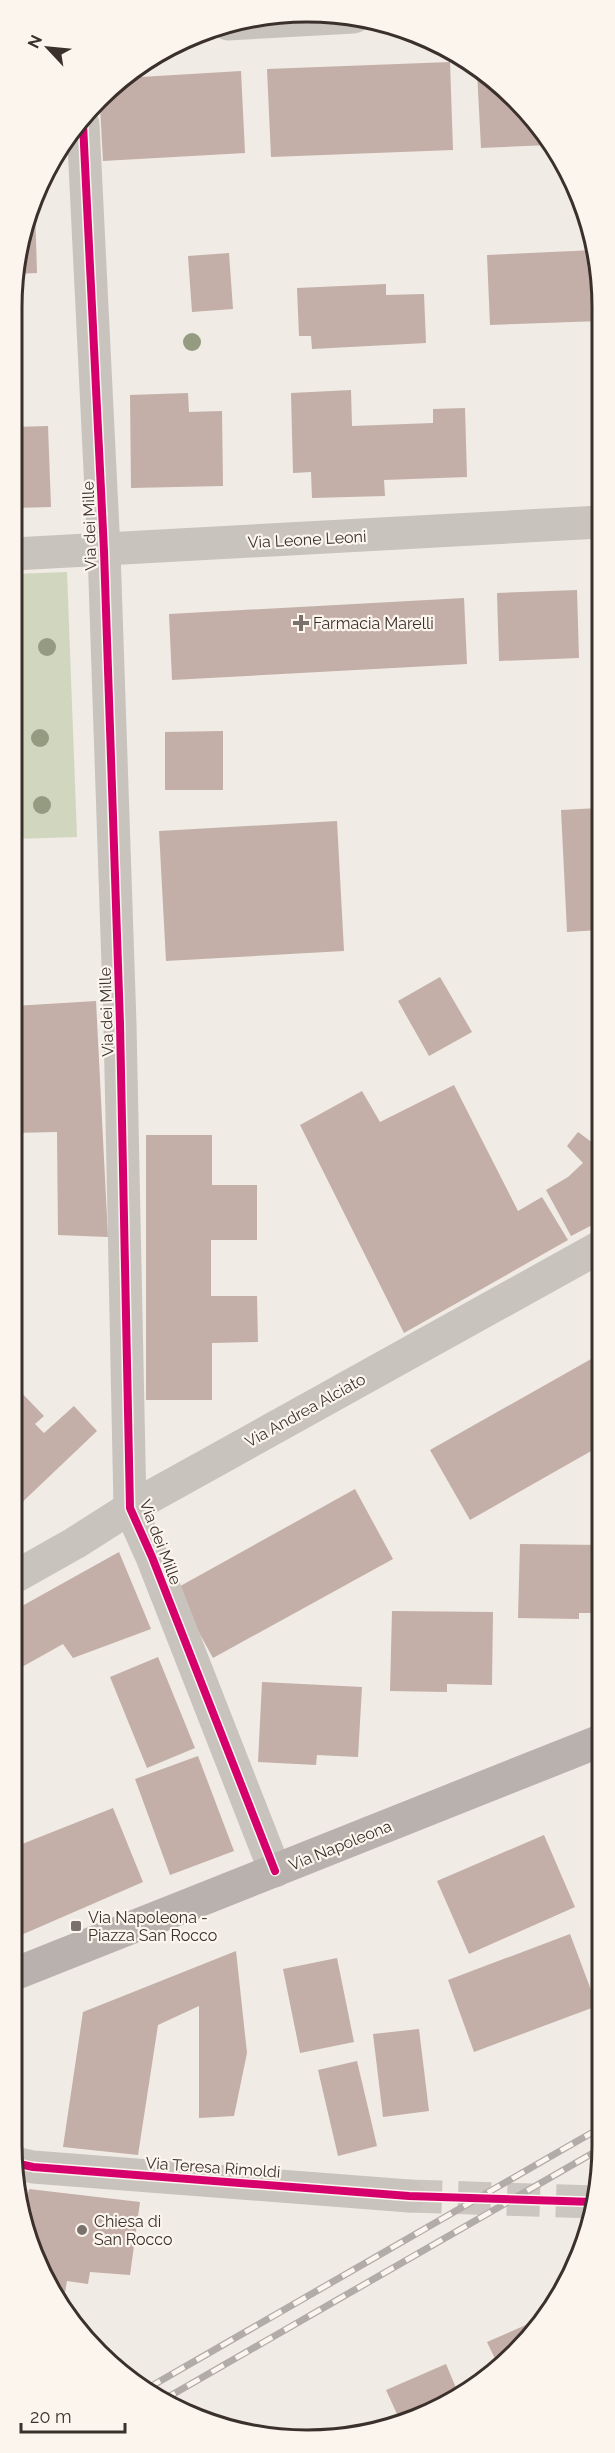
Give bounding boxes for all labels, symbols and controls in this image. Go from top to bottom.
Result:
north arrow [18,18,78,78]
text: N [24,32,46,51]
street label: Via dei Mille [78,481,101,571]
street label: Via Leone Leoni [247,527,367,552]
place label: Farmacia Marelli [313,614,434,633]
marker: Farmacia Marelli [294,616,308,630]
street label: Via dei Mille [95,967,118,1057]
street label: Via Andrea Alciato [242,1369,369,1451]
street label: Via dei Mille [136,1497,185,1587]
street label: Via Napoleona [286,1816,394,1875]
place label: Via Napoleona - Piazza San Rocco [88,1908,217,1945]
marker: Via Napoleona - Piazza San Rocco [69,1919,83,1933]
street label: Via Teresa Rimoldi [145,2153,281,2182]
place label: Chiesa di San Rocco [94,2212,172,2249]
marker: Chiesa di San Rocco [75,2223,89,2237]
scale bar [21,2396,124,2434]
text: 20 m [30,2406,72,2427]

